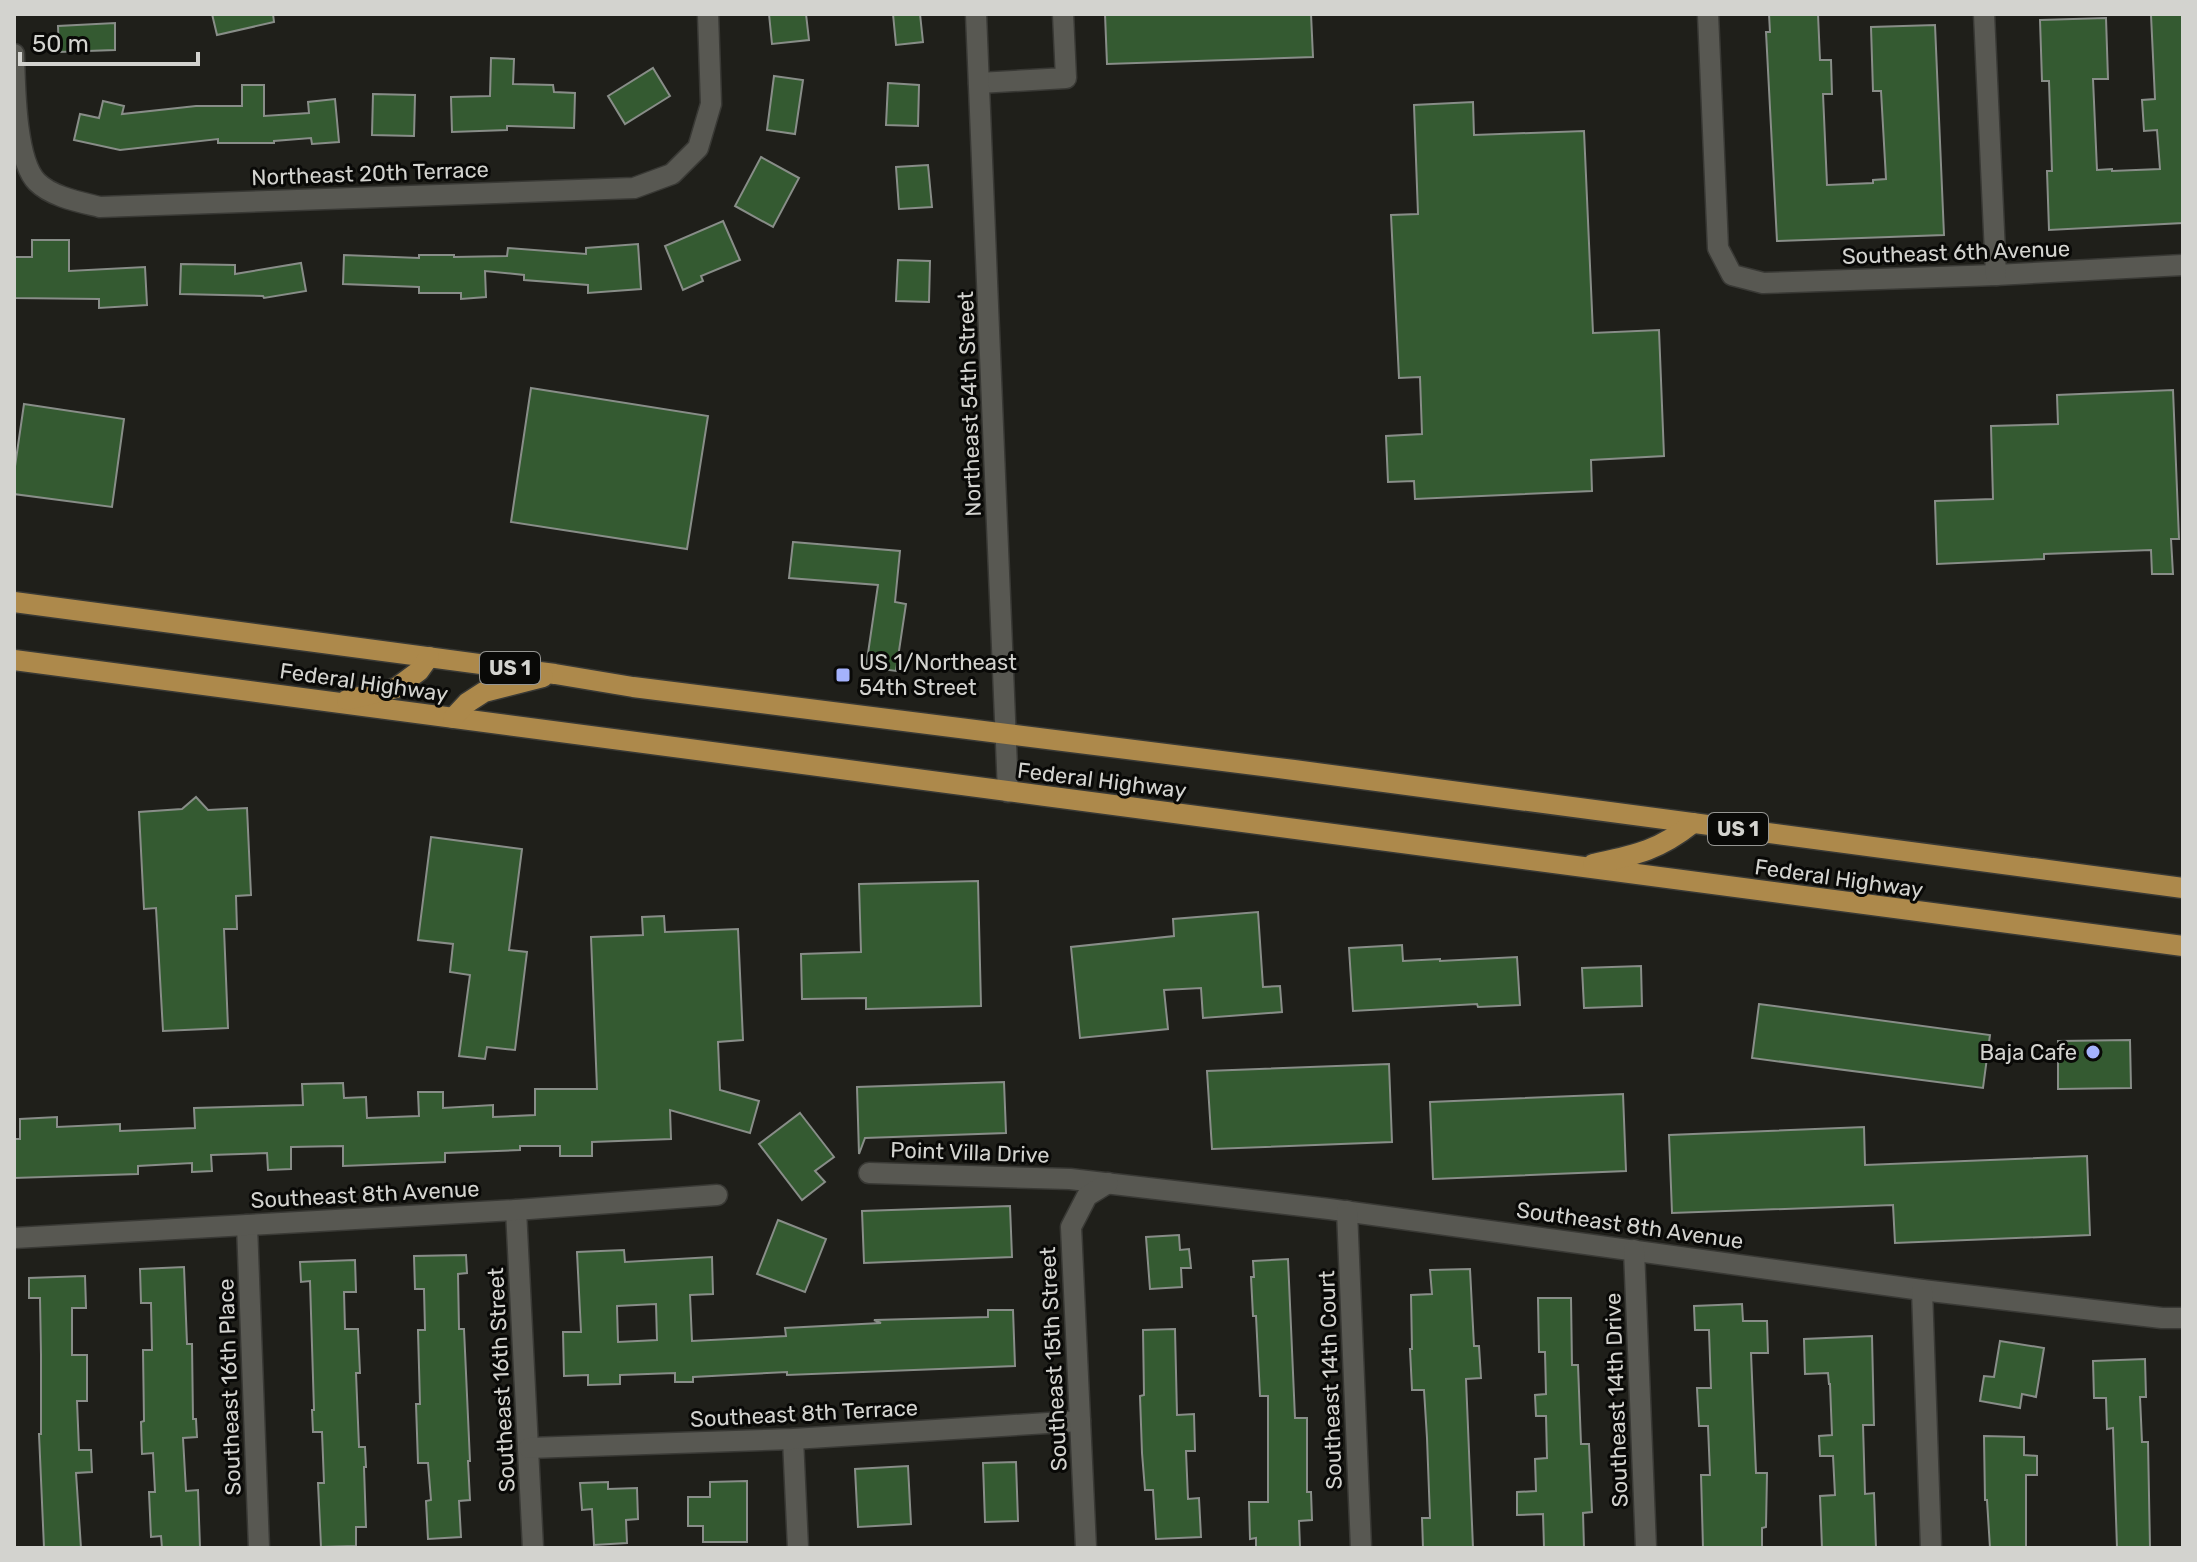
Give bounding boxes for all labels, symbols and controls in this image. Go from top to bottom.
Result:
scale bar [20,16,198,66]
text: 50 m [32,30,89,58]
street label: Northeast 20th Terrace [251,156,489,191]
street label: Southeast 6th Avenue [1841,235,2071,270]
street label: Northeast 54th Street [952,290,987,517]
place label: US 1/Northeast 54th Street [859,649,1017,701]
road number: US 1 [480,652,540,684]
street label: Federal Highway [278,657,450,708]
marker: US 1/Northeast 54th Street [834,666,852,684]
street label: Federal Highway [1016,757,1188,804]
road number: US 1 [1708,813,1768,845]
street label: Federal Highway [1753,853,1925,904]
place label: Baja Cafe [1980,1039,2077,1066]
marker: Baja Cafe [2084,1043,2102,1061]
street label: Point Villa Drive [890,1136,1050,1169]
street label: Southeast 8th Avenue [250,1175,480,1214]
street label: Southeast 8th Avenue [1515,1196,1745,1255]
street label: Southeast 15th Street [1034,1246,1073,1472]
street label: Southeast 16th Street [482,1267,521,1493]
street label: Southeast 14th Court [1313,1270,1348,1490]
street label: Southeast 16th Place [212,1278,247,1496]
street label: Southeast 14th Drive [1599,1292,1634,1508]
street label: Southeast 8th Terrace [689,1394,919,1433]

